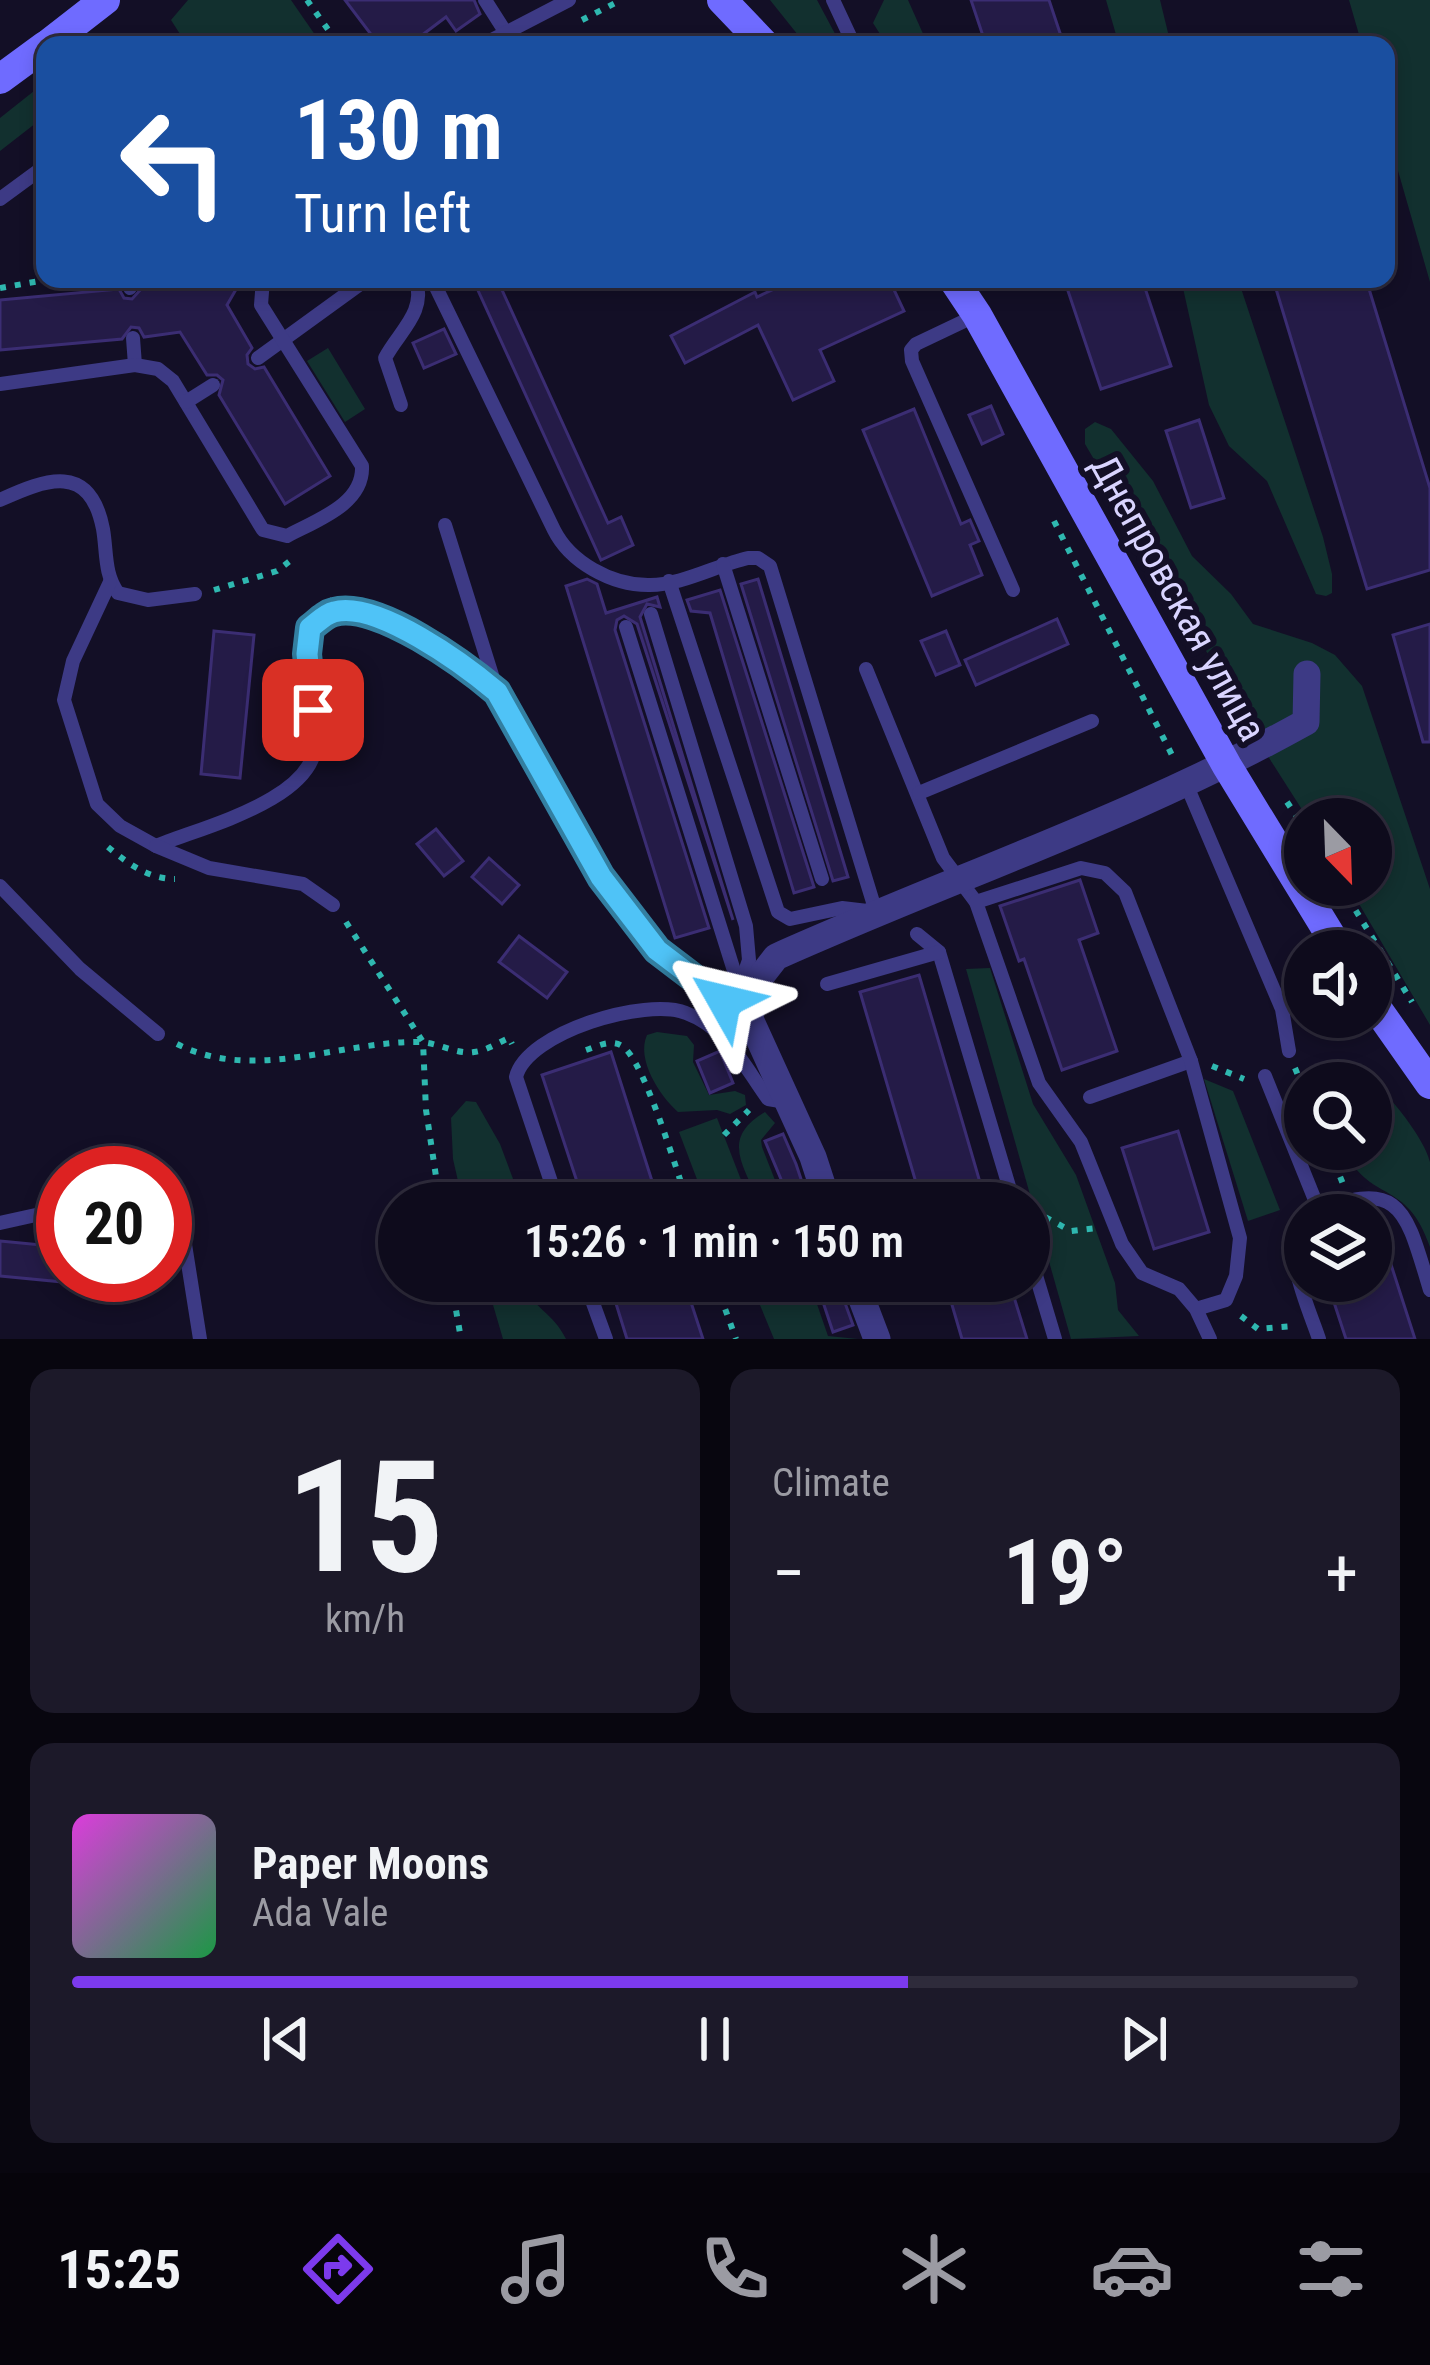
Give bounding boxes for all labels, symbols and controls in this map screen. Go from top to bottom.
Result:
text: 130 m [294,81,503,180]
icon: left [96,84,252,240]
text: Turn left [294,182,471,245]
street label: Днепровская улица [1080,447,1276,749]
pin [262,659,364,761]
icon: arrive [280,677,346,743]
north arrow [1284,798,1392,906]
map controls [1284,798,1392,1302]
button: sound [1284,930,1392,1038]
position arrow [661,938,787,1064]
button: search [1284,1062,1392,1170]
speed limit sign: 20 [36,1146,192,1302]
button: layers [1284,1194,1392,1302]
text: 15:26 · 1 min · 150 m [524,1215,904,1268]
text: 15 [286,1426,444,1609]
text: Climate [772,1460,890,1506]
text: 19° [1002,1521,1128,1626]
text: − [772,1535,805,1612]
text: + [1325,1535,1358,1612]
text: km/h [325,1596,405,1642]
text: Paper Moons [252,1837,489,1890]
text: Ada Vale [252,1890,388,1936]
icon: previous [253,2006,319,2072]
icon: pause [682,2006,748,2072]
icon: next [1111,2006,1177,2072]
icon: directions [296,2227,380,2311]
icon: music [494,2227,578,2311]
icon: phone [693,2227,777,2311]
icon: climate [892,2227,976,2311]
icon: car [1090,2227,1174,2311]
icon: filters [1289,2227,1373,2311]
text: 15:25 [57,2238,181,2301]

